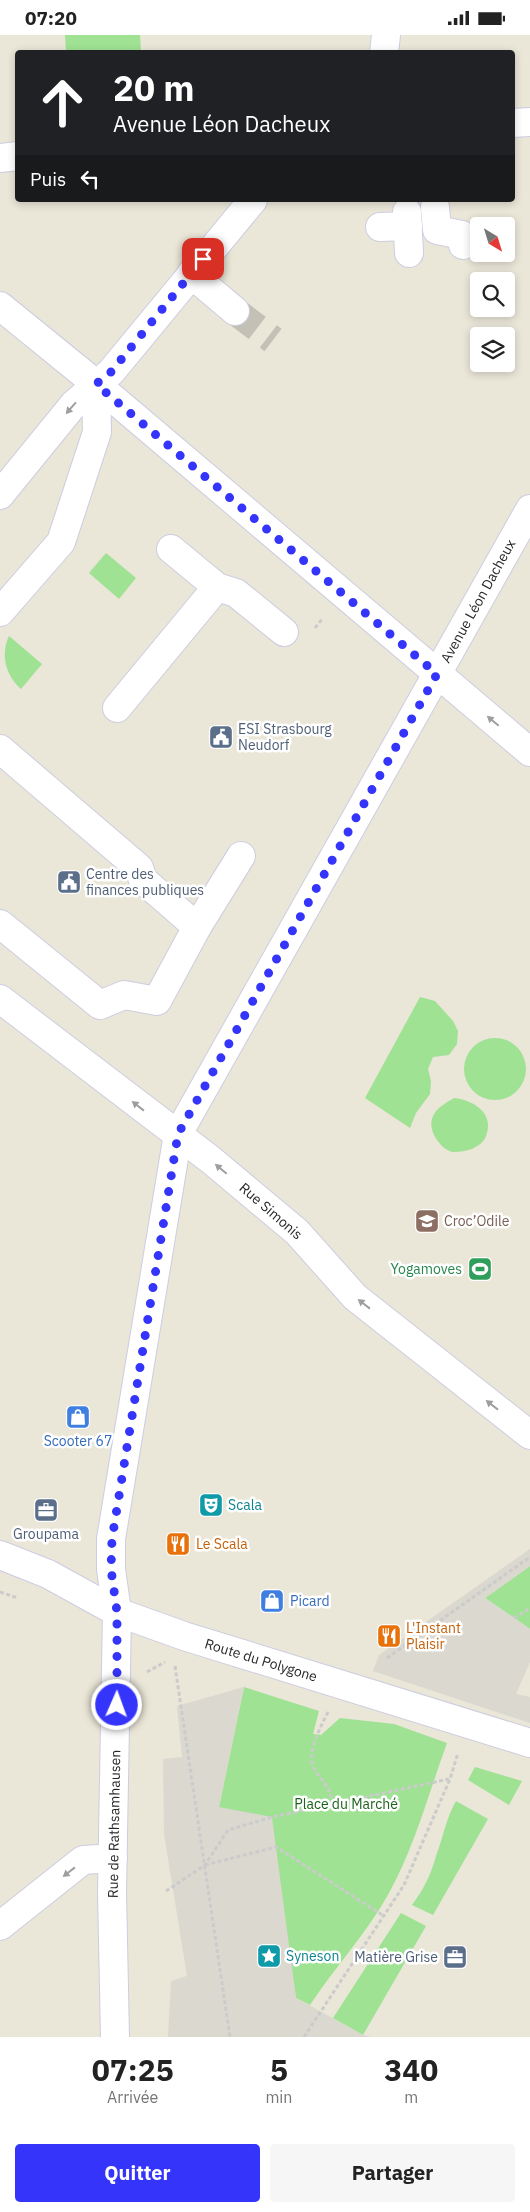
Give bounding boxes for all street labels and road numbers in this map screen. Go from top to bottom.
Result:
street label: Avenue Léon Dacheux [437,536,519,666]
street label: Rue Simonis [236,1179,306,1243]
street label: Route du Polygone [202,1634,320,1686]
street label: Rue de Rathsamhausen [104,1750,124,1898]

